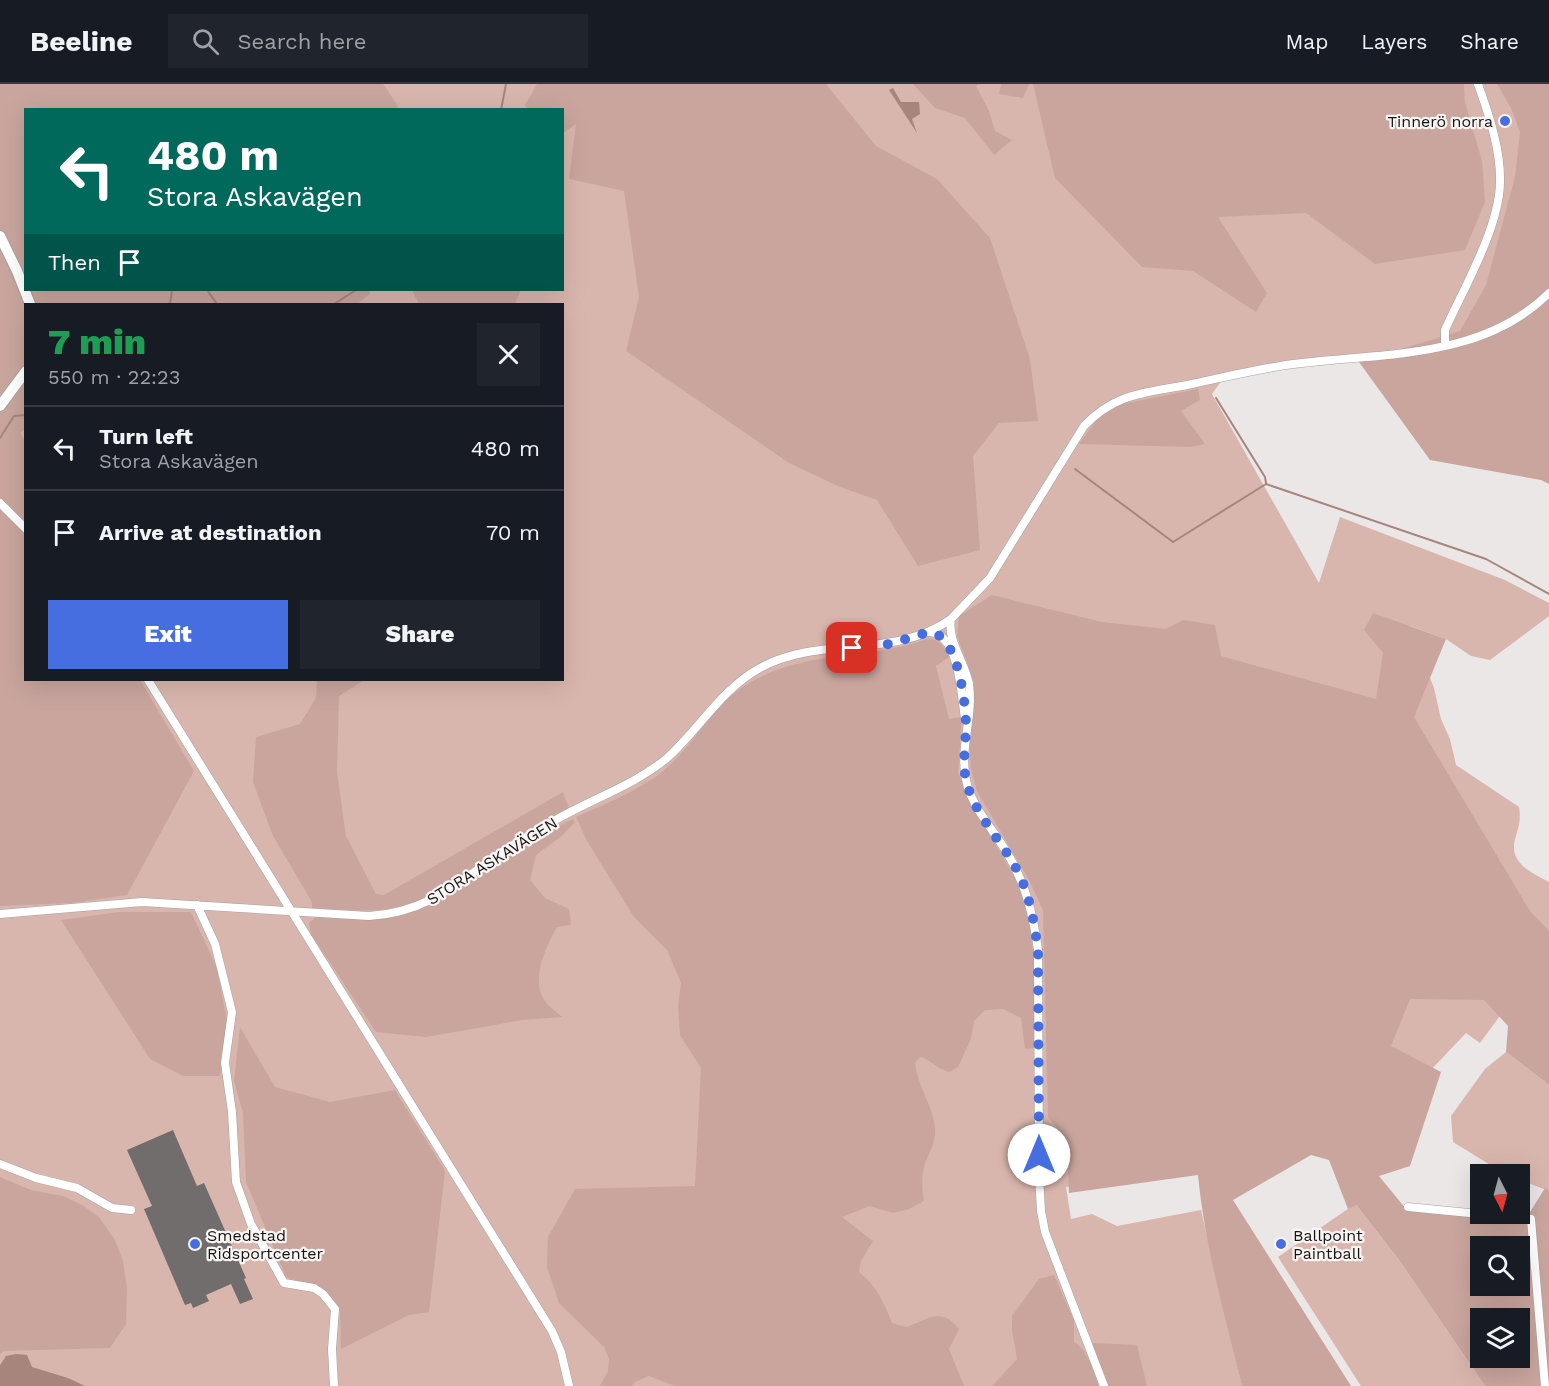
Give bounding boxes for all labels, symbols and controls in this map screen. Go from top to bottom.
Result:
search box [168,14,588,68]
text: Beeline [30,25,132,58]
icon: search [189,25,222,58]
text: Search here [237,29,366,54]
text: Map [1285,29,1328,54]
text: Layers [1361,29,1427,54]
text: Share [1460,29,1519,54]
place label: Tinnerö norra [1388,112,1493,131]
marker: Tinnerö norra [1498,114,1512,128]
text: 480 m [147,131,279,180]
icon: left [48,132,126,210]
text: Stora Askavägen [147,181,363,213]
icon: arrive [113,246,146,279]
text: Then [48,250,101,275]
text: 7 min [48,321,146,363]
button: close [477,323,540,386]
text: 550 m · 22:23 [48,365,180,389]
text: Turn left [99,424,193,449]
icon: left [48,432,81,465]
text: 480 m [471,436,540,461]
text: Stora Askavägen [99,449,259,473]
icon: arrive [48,516,81,549]
text: Arrive at destination [99,520,322,545]
text: 70 m [486,520,540,545]
button: Exit [48,600,288,669]
button: Share [300,600,540,669]
pin [826,622,877,673]
icon: arrive [835,631,868,664]
street label: STORA ASKAVÄGEN [423,813,561,909]
position arrow [1007,1123,1071,1187]
north arrow [1470,1164,1530,1224]
map controls [1470,1164,1530,1368]
place label: Smedstad Ridsportcenter [207,1226,324,1263]
place label: Ballpoint Paintball [1293,1226,1363,1263]
button: search [1470,1236,1530,1296]
marker: Smedstad Ridsportcenter [188,1237,202,1251]
marker: Ballpoint Paintball [1274,1237,1288,1251]
button: layers [1470,1308,1530,1368]

